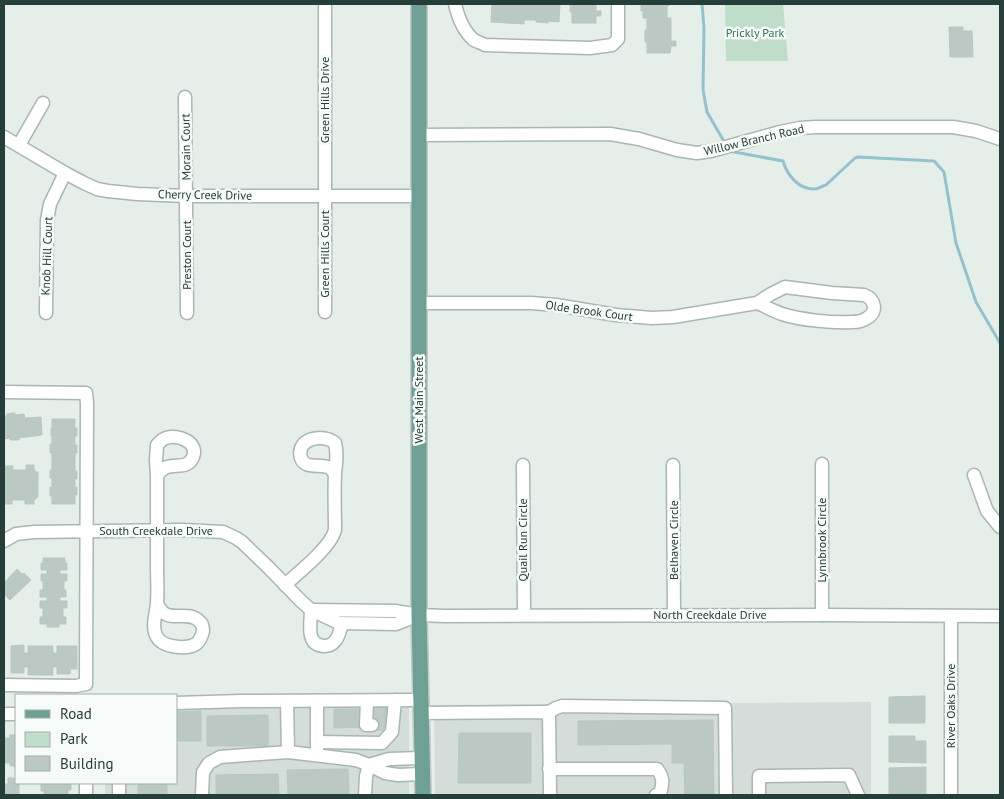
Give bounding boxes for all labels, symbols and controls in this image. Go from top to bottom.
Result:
park label: Prickly Park [726,25,785,40]
street label: Green Hills Drive [317,57,332,143]
street label: Morain Court [177,113,194,181]
street label: Willow Branch Road [702,121,805,158]
street label: Cherry Creek Drive [158,186,252,203]
street label: Green Hills Court [317,210,332,298]
street label: Knob Hill Court [38,216,55,296]
street label: Preston Court [179,220,194,290]
street label: Olde Brook Court [545,297,634,324]
street label: West Main Street [411,357,426,443]
street label: Lynnbrook Circle [814,498,829,582]
street label: Quail Run Circle [515,499,530,581]
street label: Belhaven Circle [666,500,681,580]
street label: South Creekdale Drive [99,523,213,538]
street label: North Creekdale Drive [653,607,767,622]
street label: River Oaks Drive [943,664,958,748]
legend [15,694,178,784]
text: Road [60,704,92,723]
text: Park [60,729,88,748]
text: Building [60,754,114,773]

